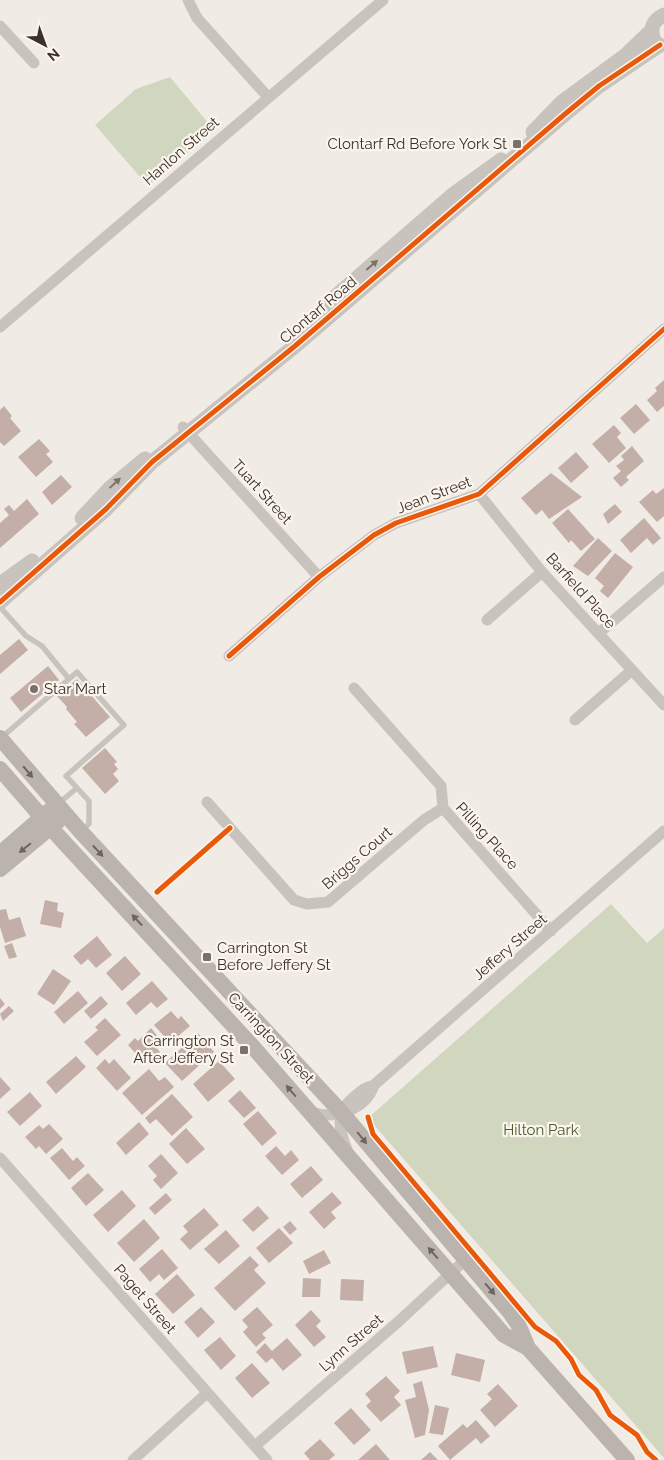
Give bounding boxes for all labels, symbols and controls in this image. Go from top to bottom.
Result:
north arrow [20,20,70,70]
text: N [44,45,63,64]
street label: Hanlon Street [139,113,223,189]
place label: Clontarf Rd Before York St [328,135,507,153]
marker: Clontarf Rd Before York St [511,138,523,150]
one-way arrow [366,259,378,271]
street label: Clontarf Road [276,273,360,347]
street label: Tuart Street [228,456,296,528]
street label: Jean Street [394,473,474,517]
one-way arrow [109,477,121,489]
street label: Barfield Place [542,549,620,633]
place label: Star Mart [44,680,106,698]
marker: Star Mart [28,683,40,695]
one-way arrow [22,766,33,778]
street label: Pilling Place [452,799,522,874]
street label: Briggs Court [318,823,396,893]
one-way arrow [19,843,32,854]
one-way arrow [92,845,104,857]
street label: Jeffery Street [470,910,550,984]
one-way arrow [131,914,143,926]
place label: Carrington St Before Jeffery St [217,939,331,974]
marker: Carrington St Before Jeffery St [201,951,213,963]
street label: Carrington Street [224,989,318,1087]
place label: Carrington St After Jeffery St [133,1032,234,1067]
marker: Carrington St After Jeffery St [238,1044,250,1056]
one-way arrow [286,1085,297,1097]
park label: Hilton Park [503,1121,579,1139]
one-way arrow [357,1131,368,1144]
one-way arrow [427,1247,439,1259]
street label: Paget Street [110,1261,180,1337]
one-way arrow [484,1282,496,1294]
street label: Lynn Street [315,1310,387,1376]

